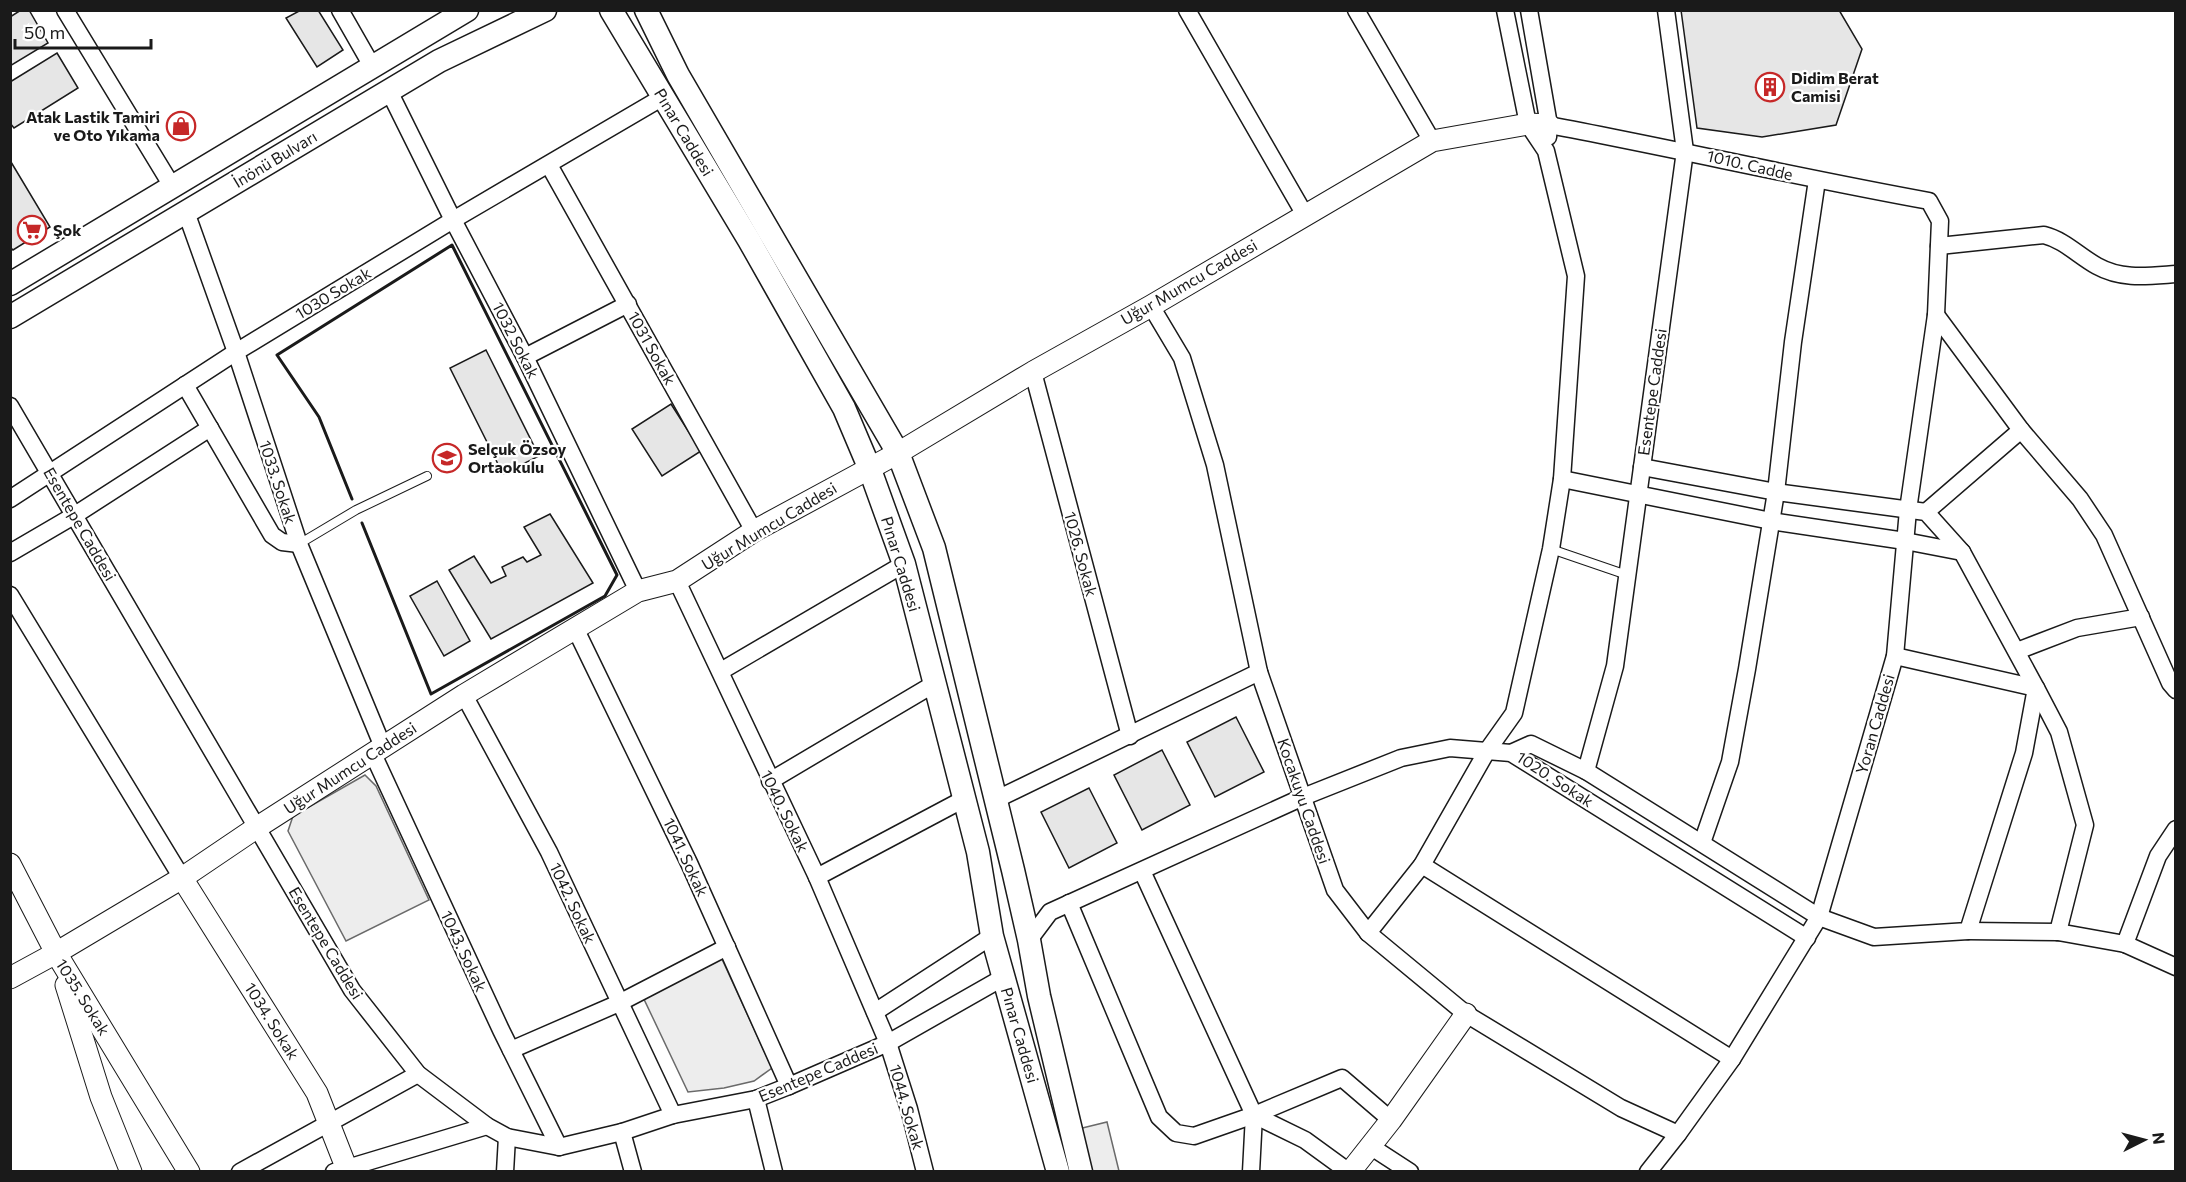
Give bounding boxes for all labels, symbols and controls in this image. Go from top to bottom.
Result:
scale bar [15,12,152,50]
text: 50 m [24,21,65,43]
place label: Didim Berat Camisi [1791,68,1879,105]
building icon: Didim Berat Camisi [1754,71,1786,103]
street label: Pınar Caddesi [651,85,718,179]
place label: Atak Lastik Tamiri ve Oto Yıkama [26,107,160,144]
shop icon: Atak Lastik Tamiri ve Oto Yıkama [165,110,197,142]
street label: İnönü Bulvarı [229,126,320,191]
street label: 1010. Cadde [1705,145,1795,184]
supermarket icon: Şok [16,214,48,246]
place label: Şok [53,220,82,239]
street label: Uğur Mumcu Caddesi [1117,235,1260,328]
street label: 1030 Sokak [292,262,374,322]
street label: 1032 Sokak [489,299,544,381]
street label: 1031 Sokak [625,308,681,388]
street label: Esentepe Caddesi [1633,327,1670,457]
street label: 1033. Sokak [256,438,301,526]
place label: Selçuk Özsoy Ortaokulu [468,439,566,476]
school or university icon: Selçuk Özsoy Ortaokulu [431,442,463,474]
street label: Esentepe Caddesi [40,464,121,584]
street label: Uğur Mumcu Caddesi [698,478,840,573]
street label: 1026. Sokak [1061,509,1102,599]
street label: Pınar Caddesi [878,514,925,614]
street label: Yoran Caddesi [1851,672,1898,776]
street label: Uğur Mumcu Caddesi [280,718,420,818]
street label: Kocakuyu Caddesi [1274,736,1335,866]
street label: 1020. Sokak [1513,747,1598,811]
street label: 1040. Sokak [758,767,814,855]
street label: 1041. Sokak [660,814,713,899]
street label: 1042. Sokak [546,859,601,947]
street label: Esentepe Caddesi [285,883,367,1002]
street label: 1043. Sokak [437,907,492,995]
street label: 1035. Sokak [52,955,115,1039]
street label: 1034. Sokak [241,979,304,1063]
street label: Pınar Caddesi [998,985,1043,1085]
street label: Esentepe Caddesi [755,1038,880,1105]
street label: 1044. Sokak [886,1062,929,1152]
north arrow [2114,1110,2174,1170]
text: N [2149,1131,2169,1145]

